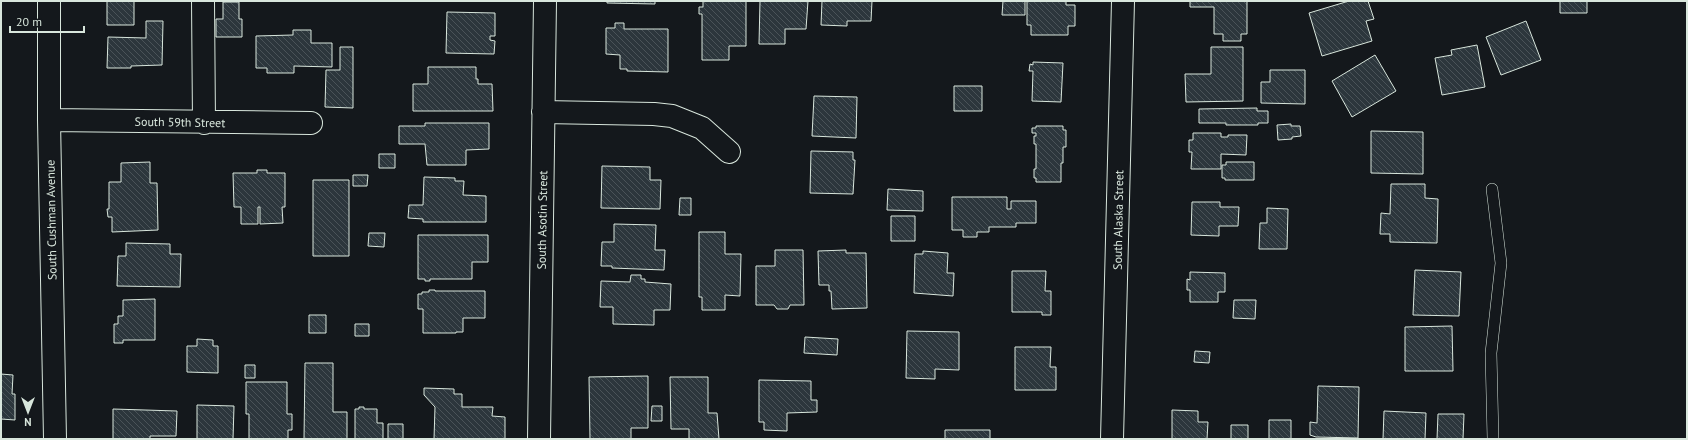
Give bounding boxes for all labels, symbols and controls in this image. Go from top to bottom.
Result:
scale bar [10,8,84,34]
text: 20 m [16,14,42,29]
street label: South 59th Street [135,114,225,130]
street label: South Cushman Avenue [42,160,60,280]
street label: South Asotin Street [534,170,550,270]
street label: South Alaska Street [1110,170,1126,270]
north arrow [8,392,48,432]
text: N [24,415,32,429]

